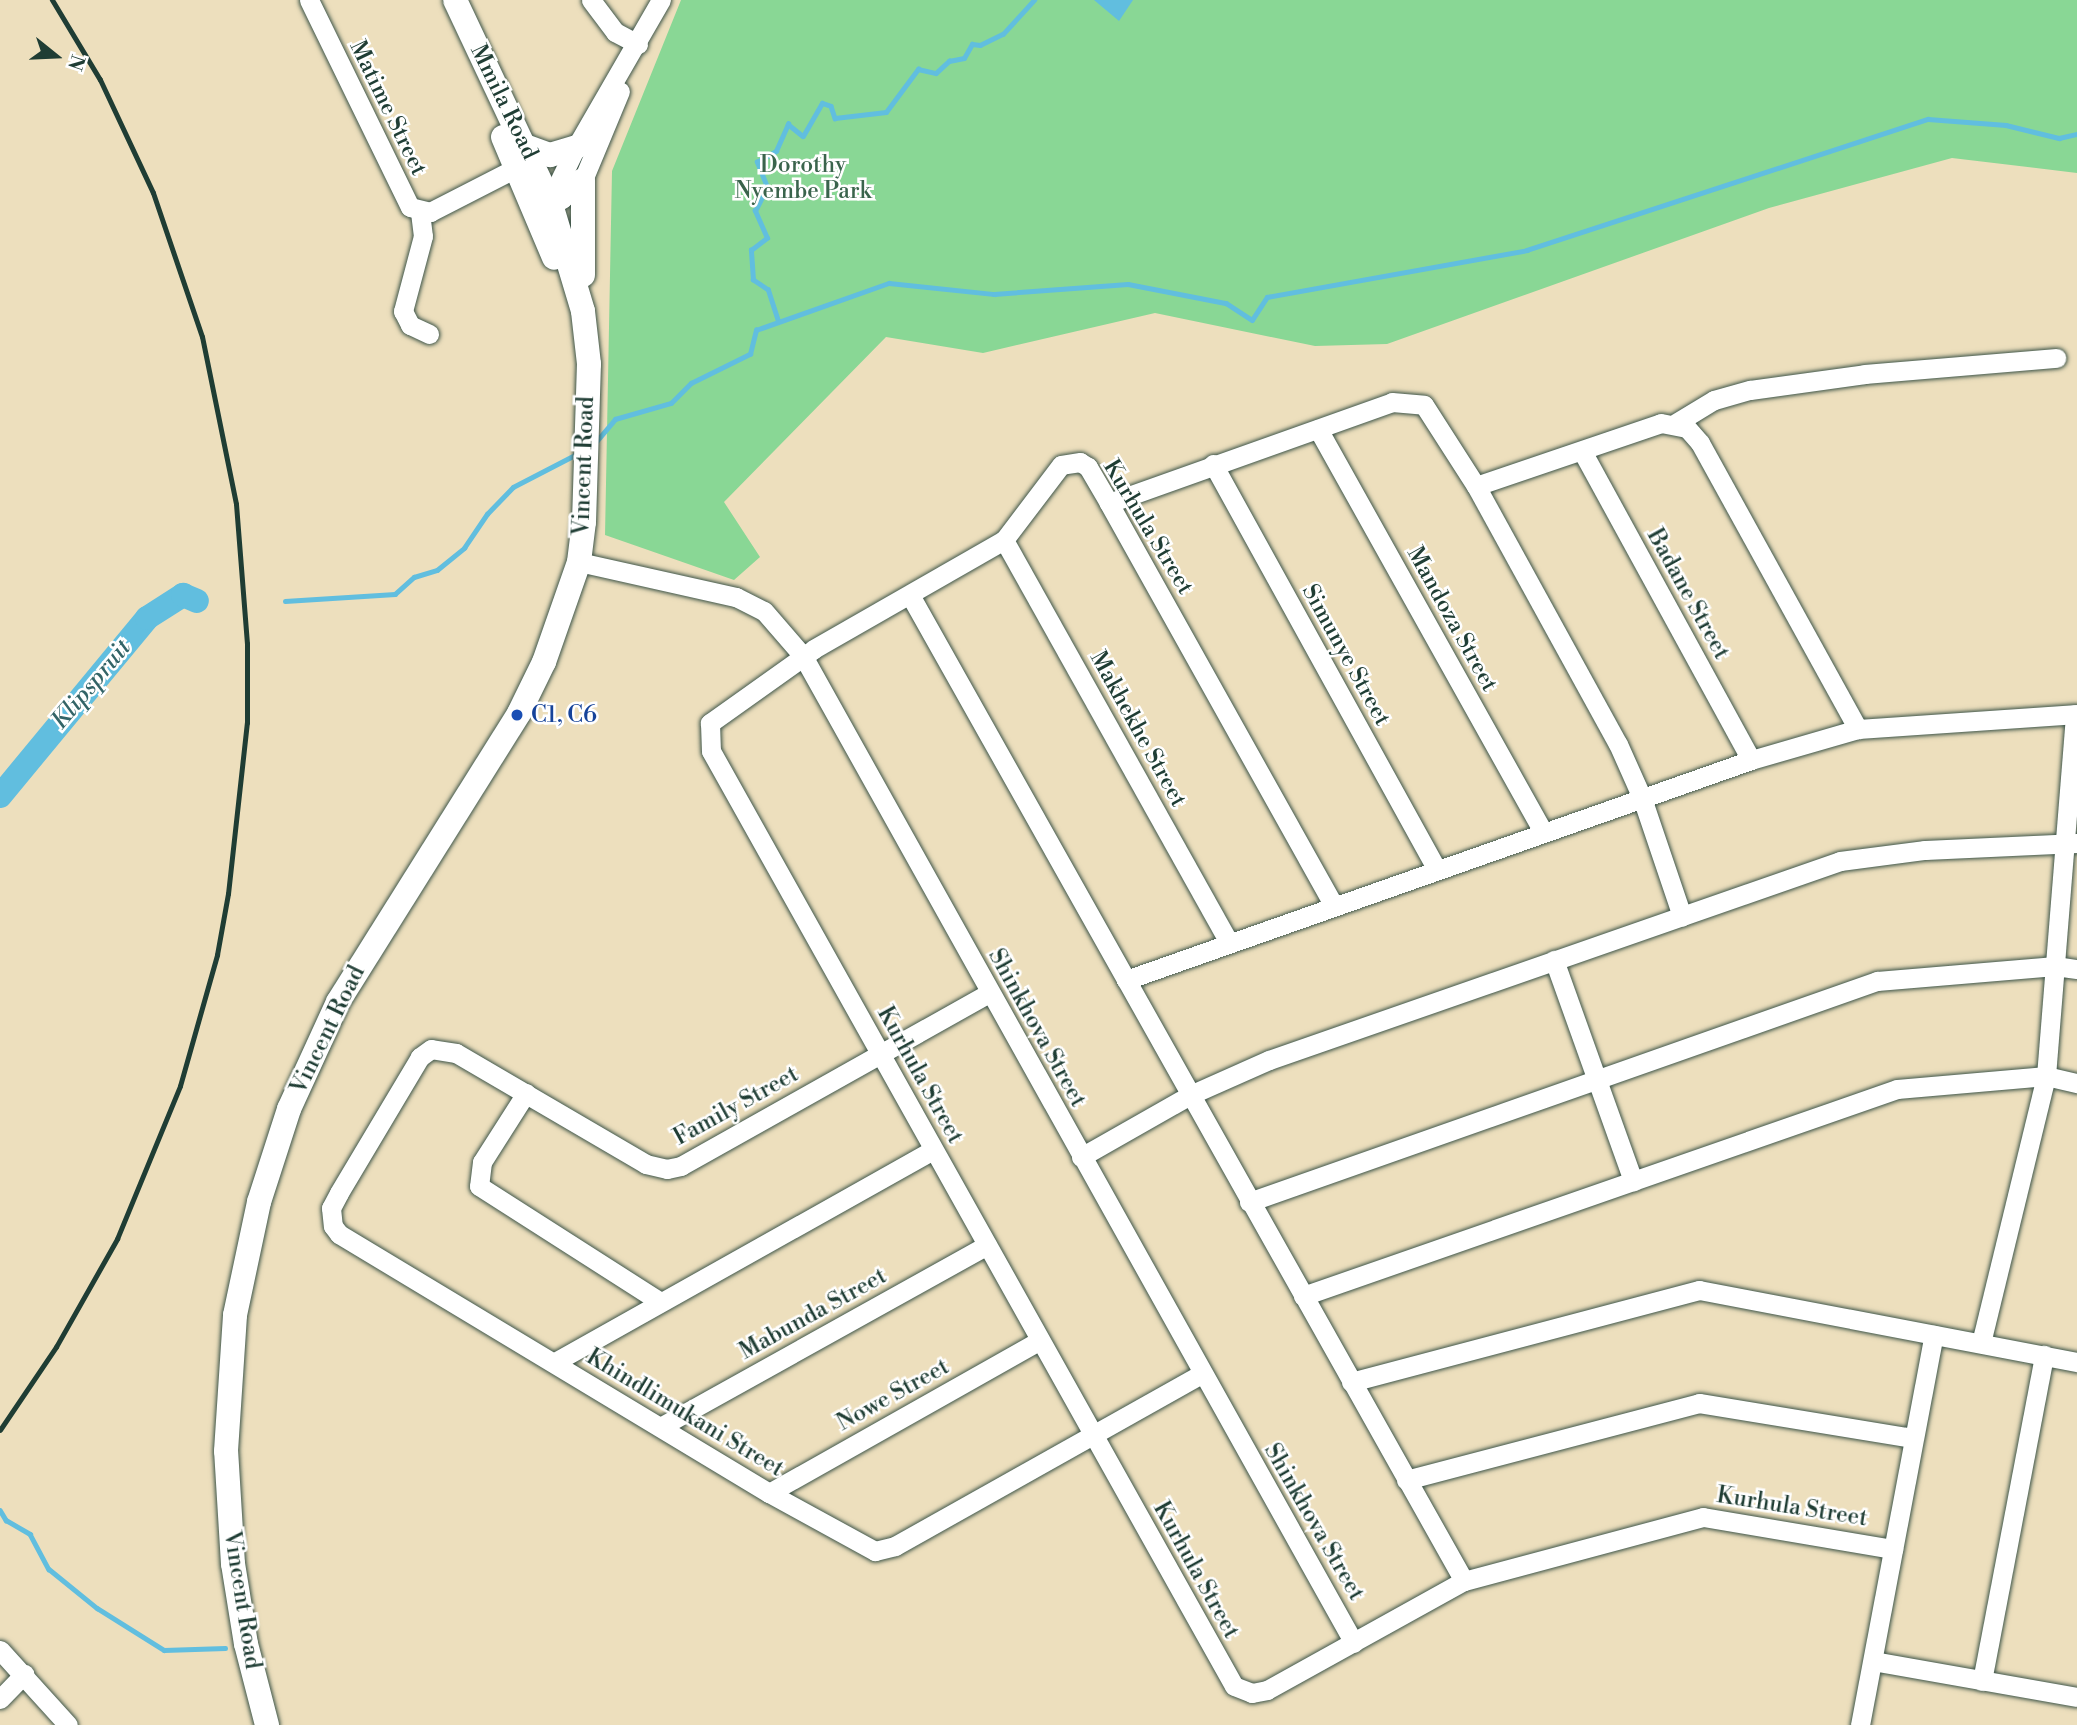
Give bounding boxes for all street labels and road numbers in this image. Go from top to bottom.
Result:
street label: Matime Street [343,36,433,180]
street label: Mmila Road [464,40,544,164]
street label: Vincent Road [568,396,600,536]
street label: Kurhula Street [1097,455,1199,599]
street label: Badane Street [1641,524,1735,664]
street label: Mandoza Street [1401,542,1503,696]
street label: Simunye Street [1296,580,1396,730]
street label: Makhekhe Street [1084,646,1192,812]
street label: Shinkhova Street [982,944,1092,1112]
street label: Vincent Road [285,961,371,1099]
street label: Kurhula Street [871,1002,969,1148]
street label: Family Street [669,1060,803,1152]
street label: Mabunda Street [735,1262,891,1366]
street label: Khindlimukani Street [581,1343,789,1483]
street label: Nowe Street [832,1353,954,1437]
street label: Shinkhova Street [1258,1439,1370,1605]
street label: Kurhula Street [1715,1481,1869,1533]
street label: Kurhula Street [1147,1497,1245,1643]
street label: Vincent Road [217,1529,267,1671]

